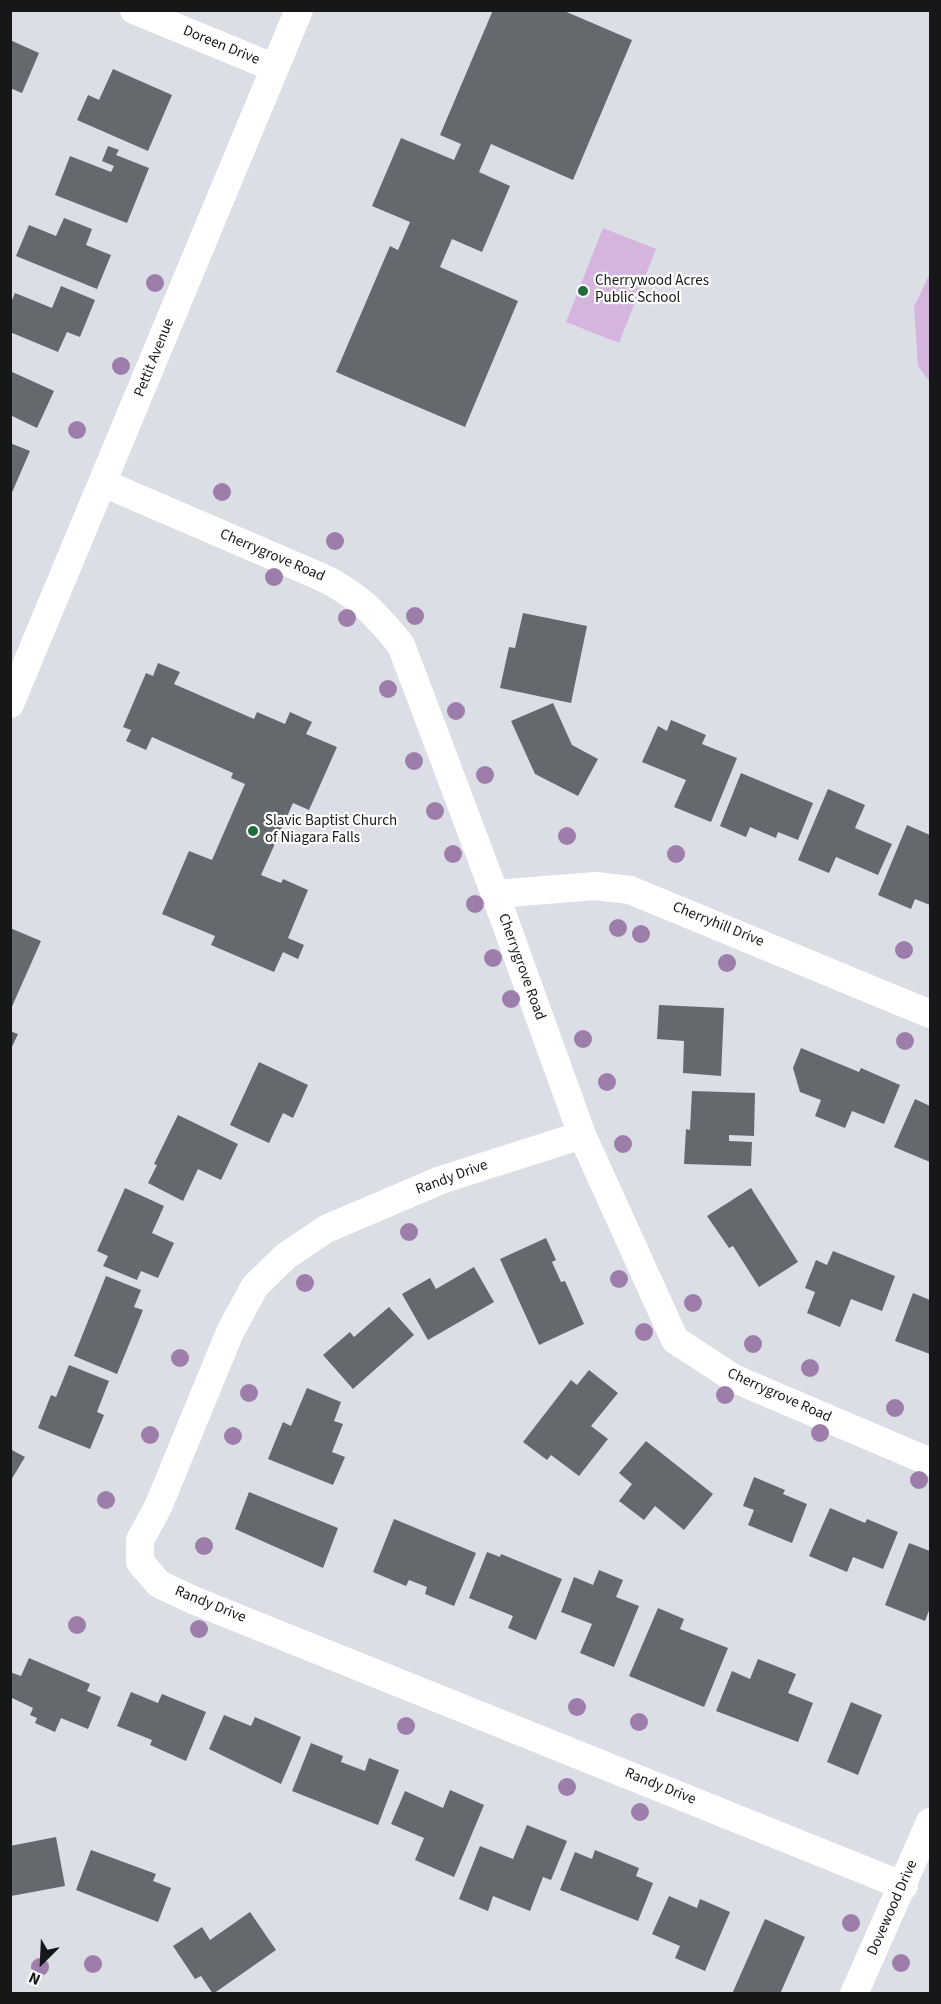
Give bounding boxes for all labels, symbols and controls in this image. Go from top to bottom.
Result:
street label: Doreen Drive [180,22,262,70]
place label: Cherrywood Acres Public School [595,273,709,308]
marker: Cherrywood Acres Public School [576,284,590,298]
street label: Pettit Avenue [131,316,179,400]
street label: Cherrygrove Road [217,526,327,586]
place label: Slavic Baptist Church of Niagara Falls [265,813,397,848]
marker: Slavic Baptist Church of Niagara Falls [246,824,260,838]
street label: Cherryhill Drive [670,898,766,952]
street label: Cherrygrove Road [493,911,549,1023]
street label: Randy Drive [414,1157,490,1199]
street label: Cherrygrove Road [724,1365,834,1427]
street label: Randy Drive [172,1583,248,1627]
street label: Randy Drive [622,1765,698,1809]
street label: Dovewood Drive [864,1857,922,1959]
north arrow [12,1932,72,1992]
text: N [25,1966,44,1991]

